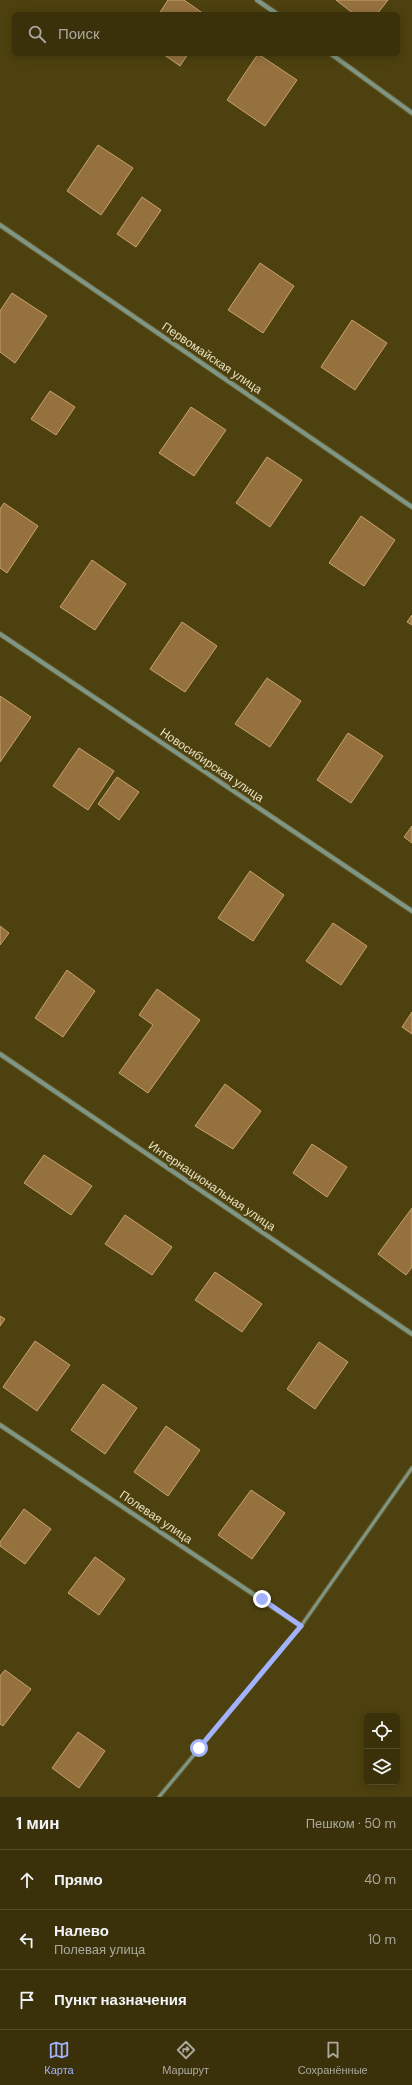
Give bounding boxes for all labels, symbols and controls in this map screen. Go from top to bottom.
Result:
search box [12,12,400,56]
icon: search [26,23,48,45]
text: Поиск [58,24,100,44]
street label: Первомайская улица [159,319,265,398]
street label: Новосибирская улица [157,724,267,806]
street label: Интернациональная улица [145,1137,279,1235]
street label: Полевая улица [117,1487,196,1547]
route end [253,1590,271,1608]
map controls [364,1713,400,1785]
button: locate [364,1713,400,1749]
route start [190,1739,208,1757]
button: layers [364,1749,400,1785]
text: 1 мин [16,1812,59,1834]
text: Пешком · 50 m [306,1815,396,1832]
icon: ahead [16,1869,38,1891]
text: Прямо [54,1870,103,1890]
text: 40 m [364,1871,396,1888]
text: Налево [54,1921,109,1941]
icon: left [16,1929,38,1951]
text: 10 m [368,1931,396,1948]
text: Полевая улица [54,1941,145,1958]
icon: arrive [16,1989,38,2011]
text: Пункт назначения [54,1990,187,2010]
tab: Карта [44,2039,74,2077]
tab: Маршрут [162,2039,209,2077]
tab: Сохранённые [298,2039,368,2077]

